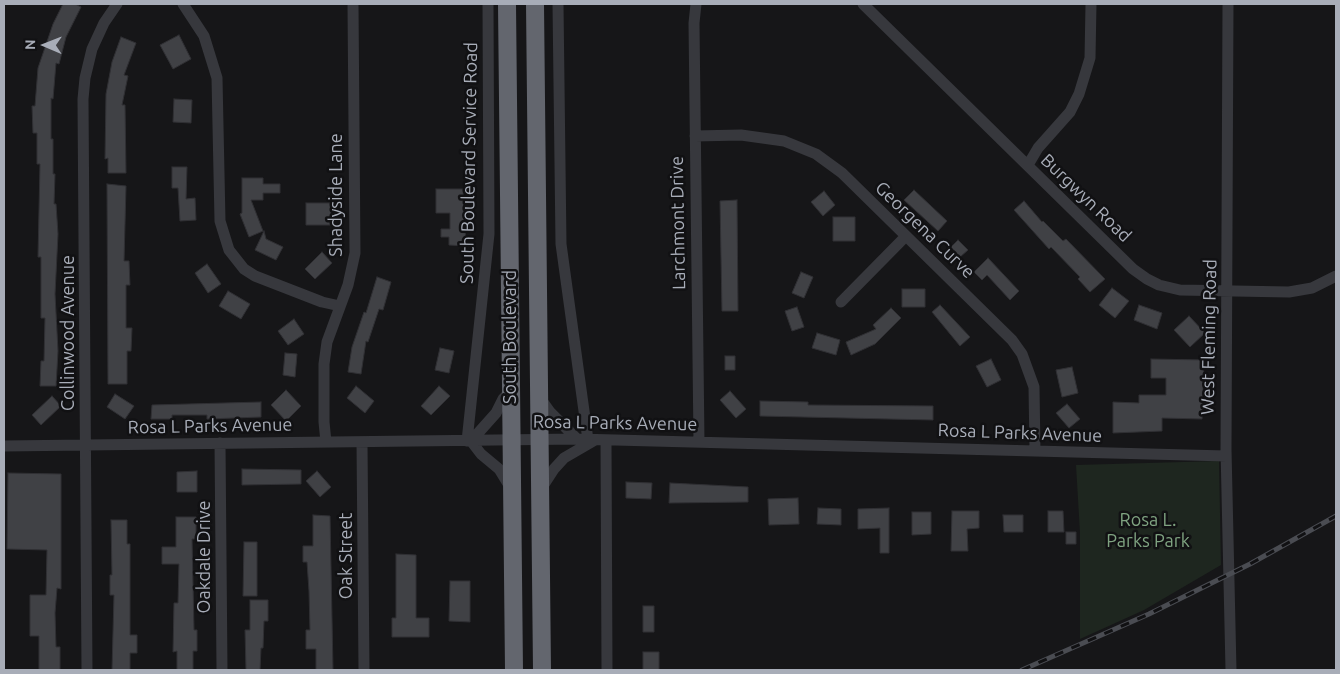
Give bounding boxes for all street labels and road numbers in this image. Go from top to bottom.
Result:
street label: South Boulevard Service Road [456,42,482,284]
street label: Shadyside Lane [325,133,347,257]
street label: Burgwyn Road [1036,149,1136,247]
street label: Larchmont Drive [666,156,690,290]
street label: Georgena Curve [871,177,979,283]
street label: Collinwood Avenue [57,255,79,411]
street label: West Fleming Road [1197,259,1221,415]
street label: South Boulevard [499,270,521,404]
street label: Rosa L Parks Avenue [533,411,697,435]
street label: Rosa L Parks Avenue [128,414,292,438]
street label: Rosa L Parks Avenue [937,419,1103,447]
street label: Oakdale Drive [193,500,215,614]
street label: Oak Street [335,513,357,599]

